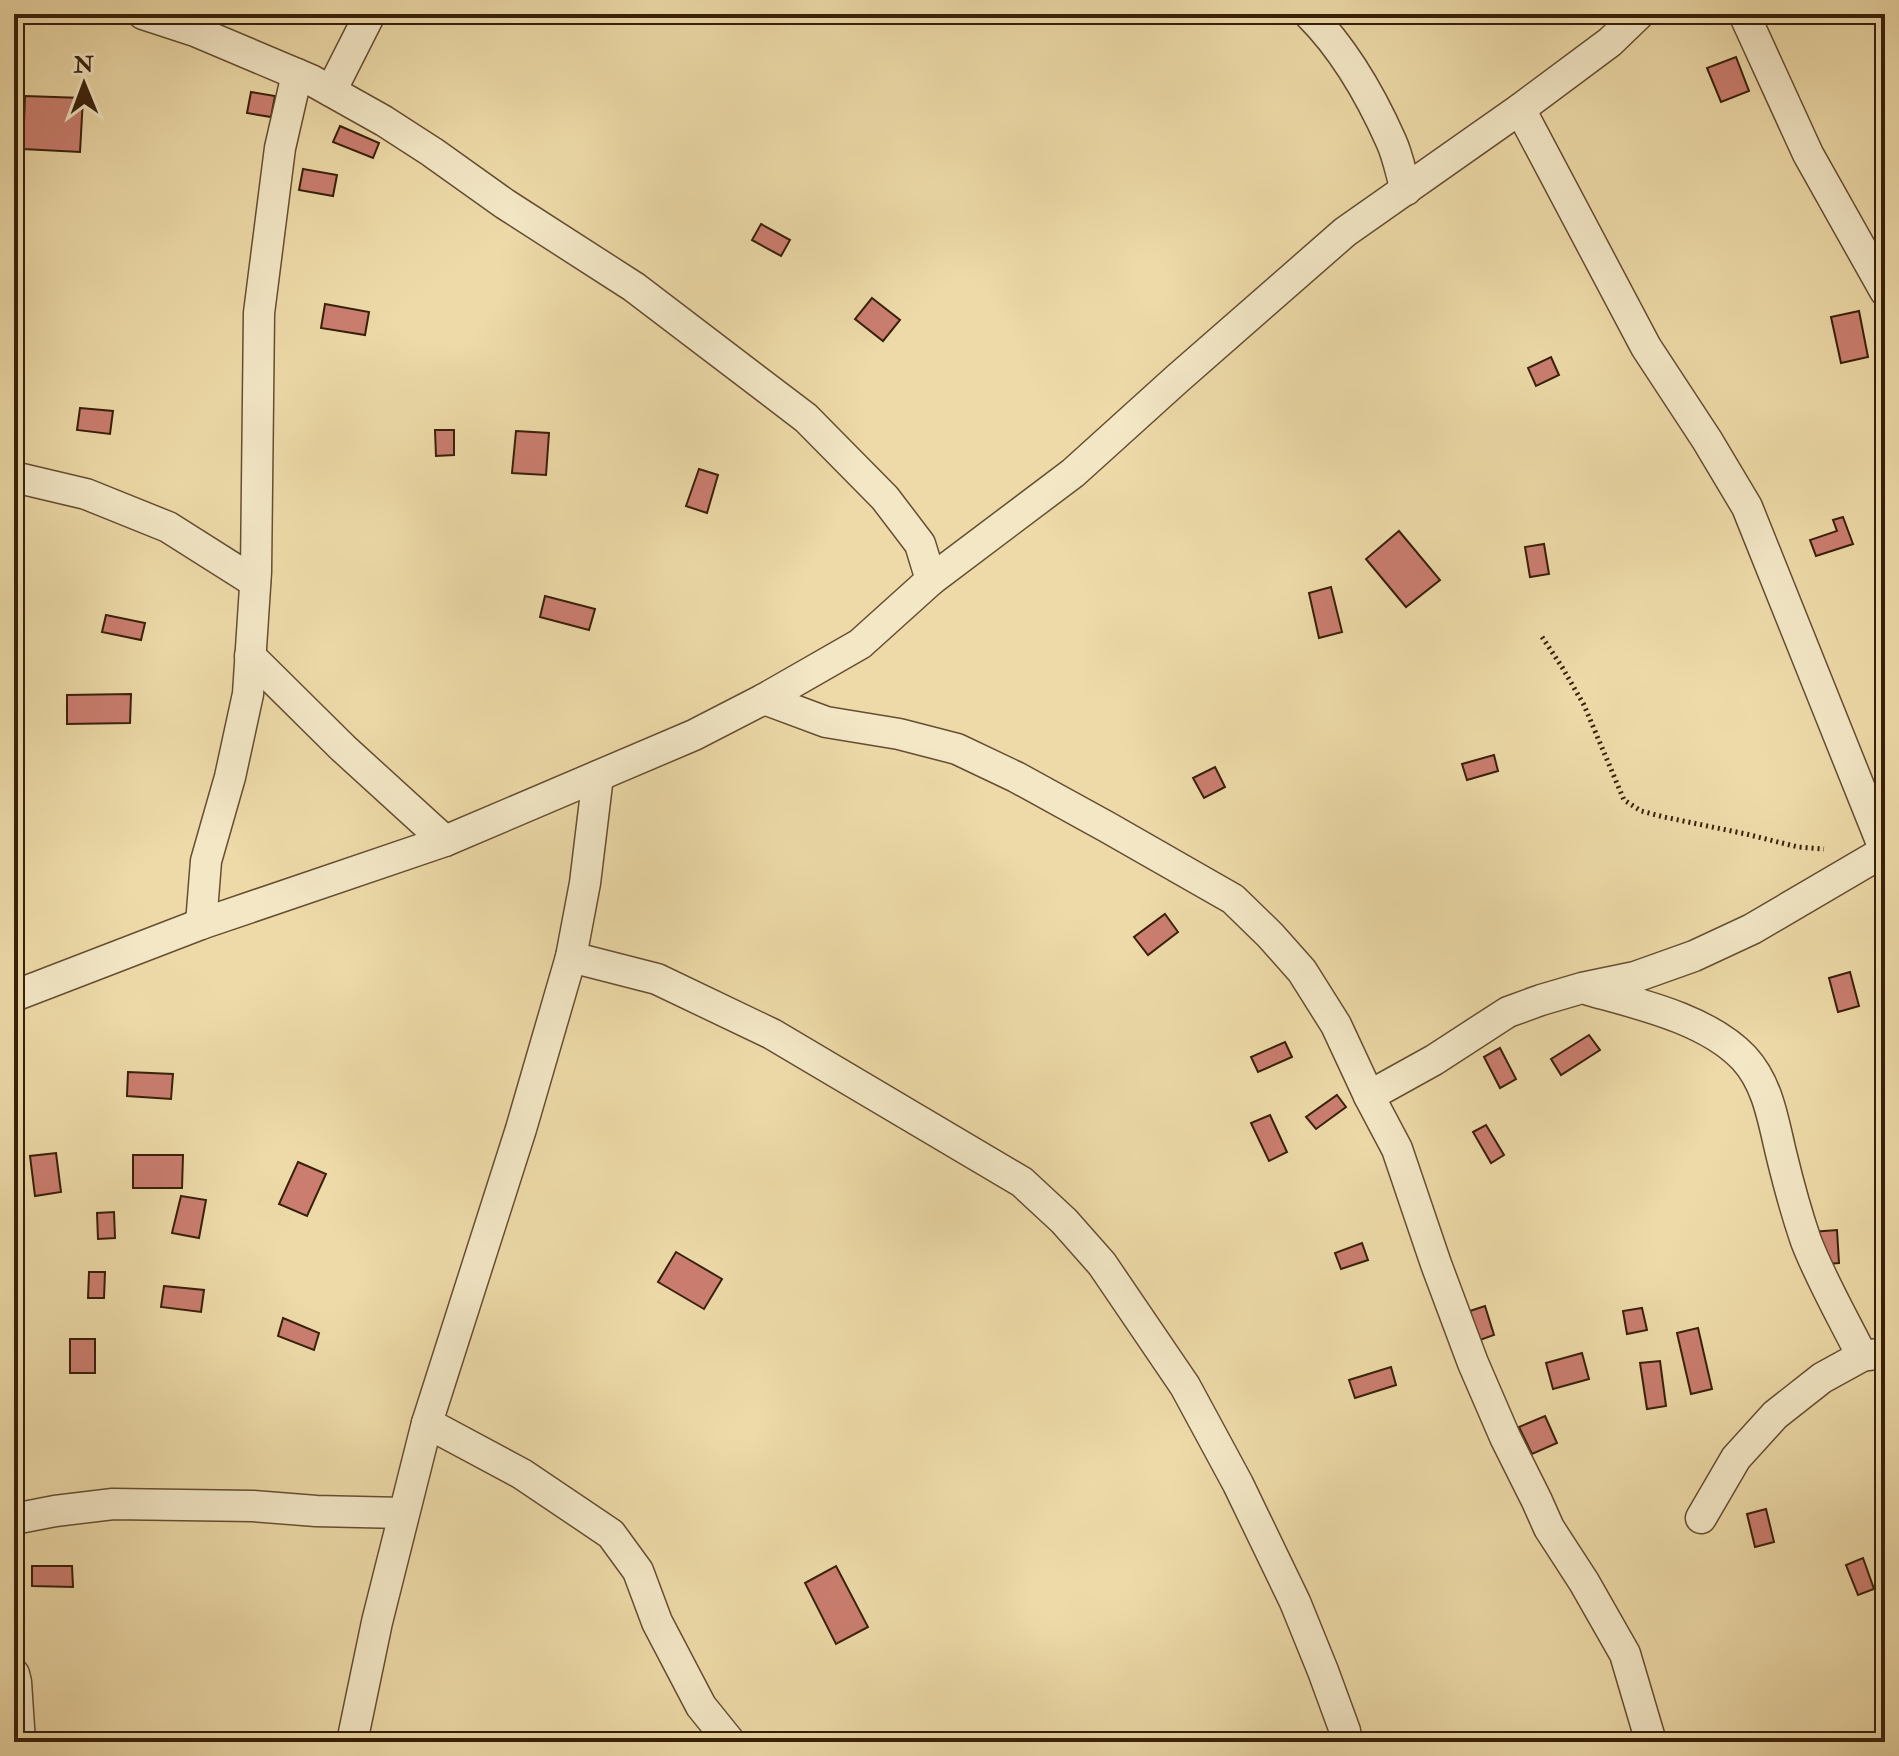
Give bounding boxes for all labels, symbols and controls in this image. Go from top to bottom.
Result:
north arrow [44,44,124,124]
text: N [73,51,94,79]

